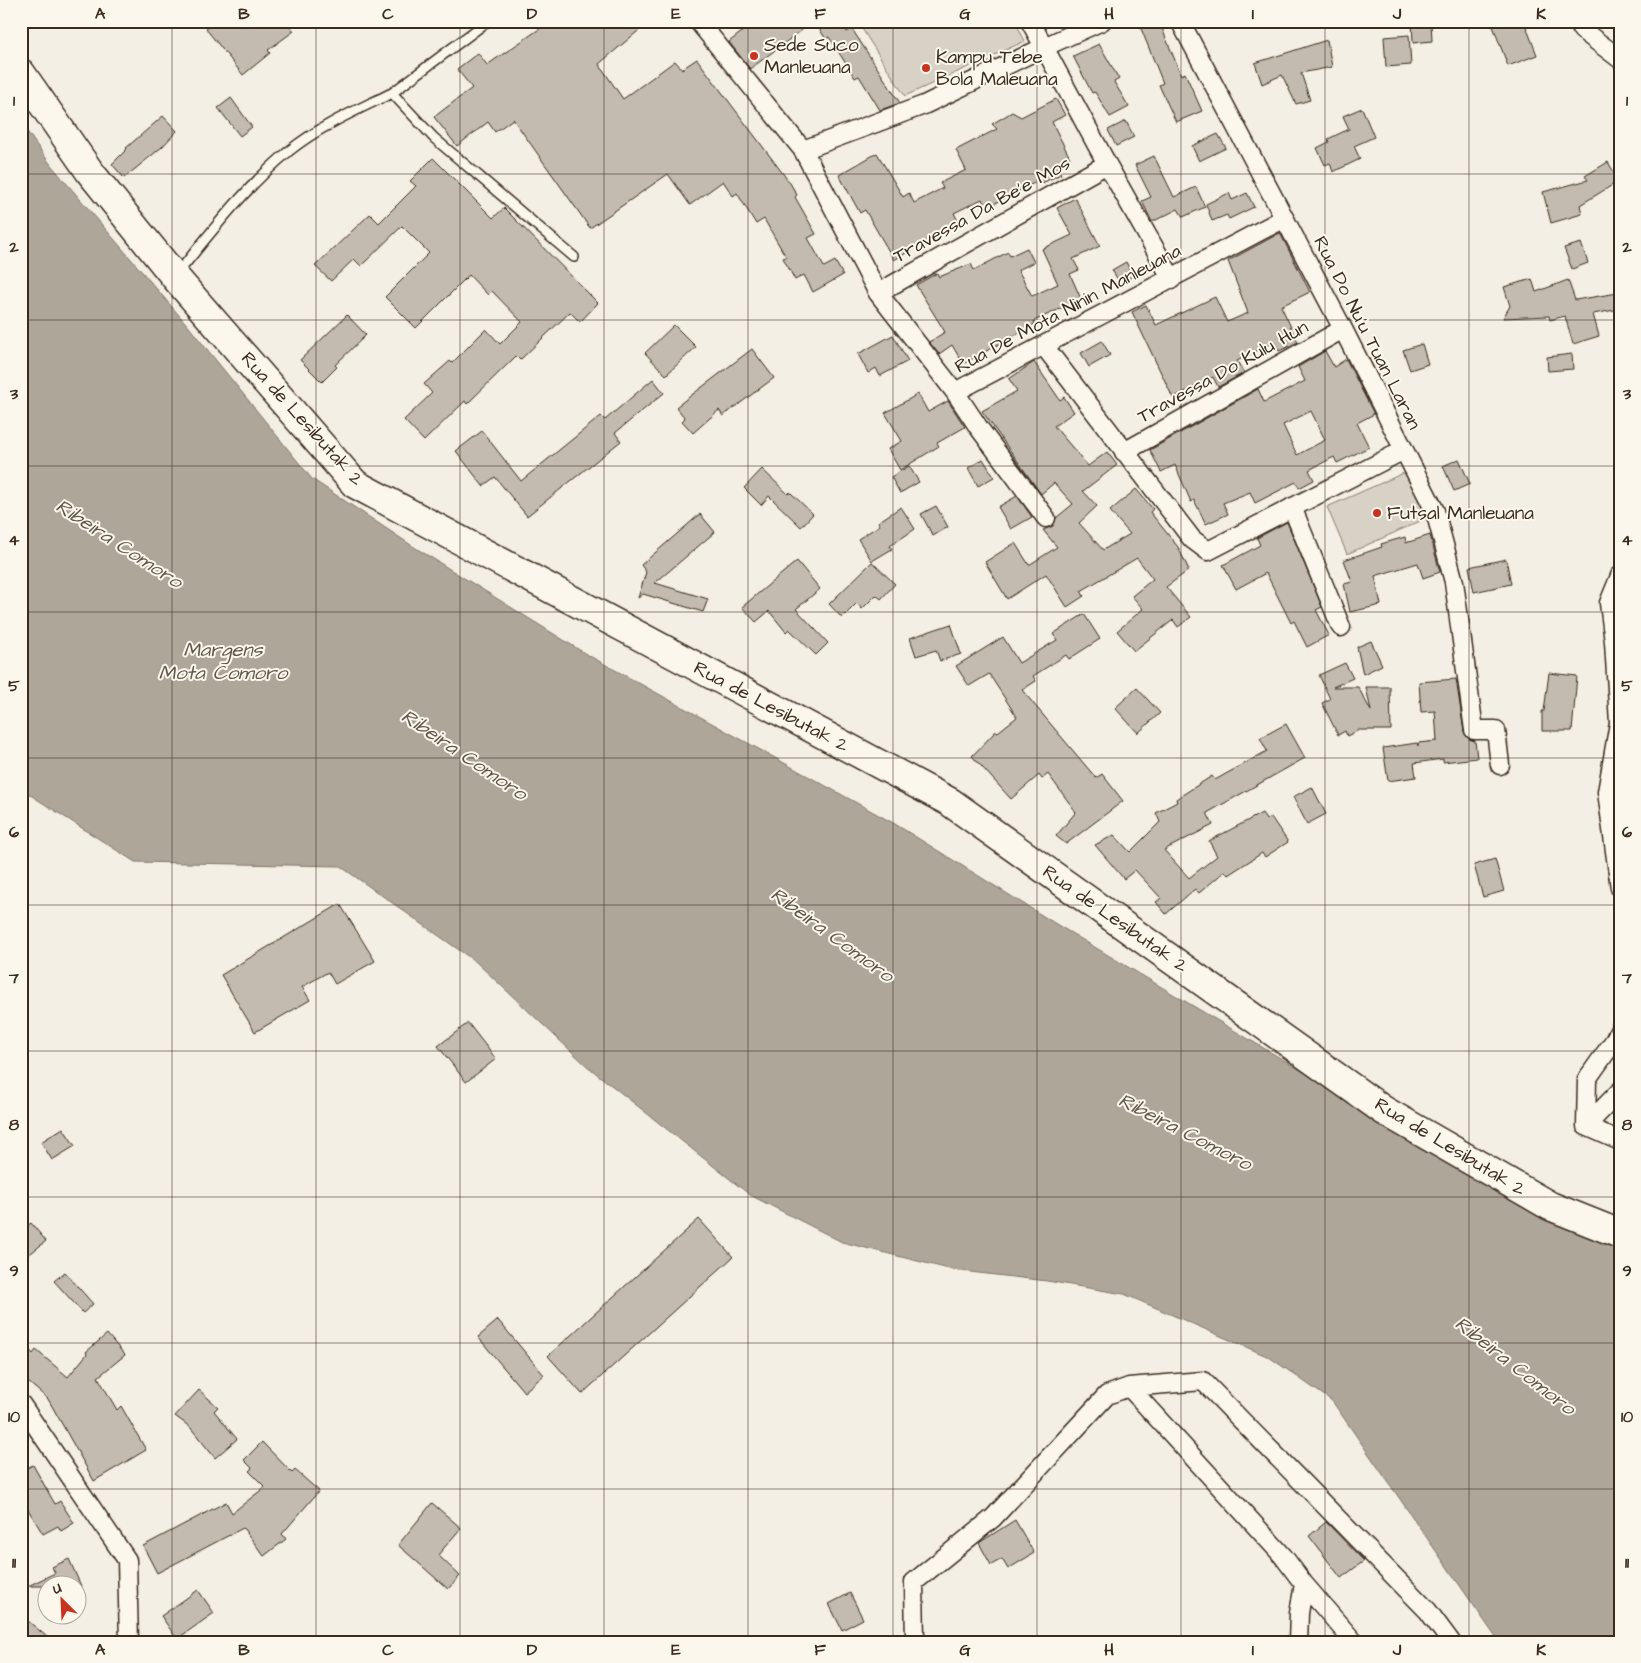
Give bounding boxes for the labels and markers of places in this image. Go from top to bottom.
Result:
place label: Sede Suco Manleuana [764,32,859,81]
place label: Kampu Tebe Bola Maleuana [936,44,1058,93]
marker: Sede Suco Manleuana [748,50,760,62]
marker: Kampu Tebe Bola Maleuana [920,62,932,74]
place label: Futsal Manleuana [1387,500,1534,527]
marker: Futsal Manleuana [1371,507,1383,519]

